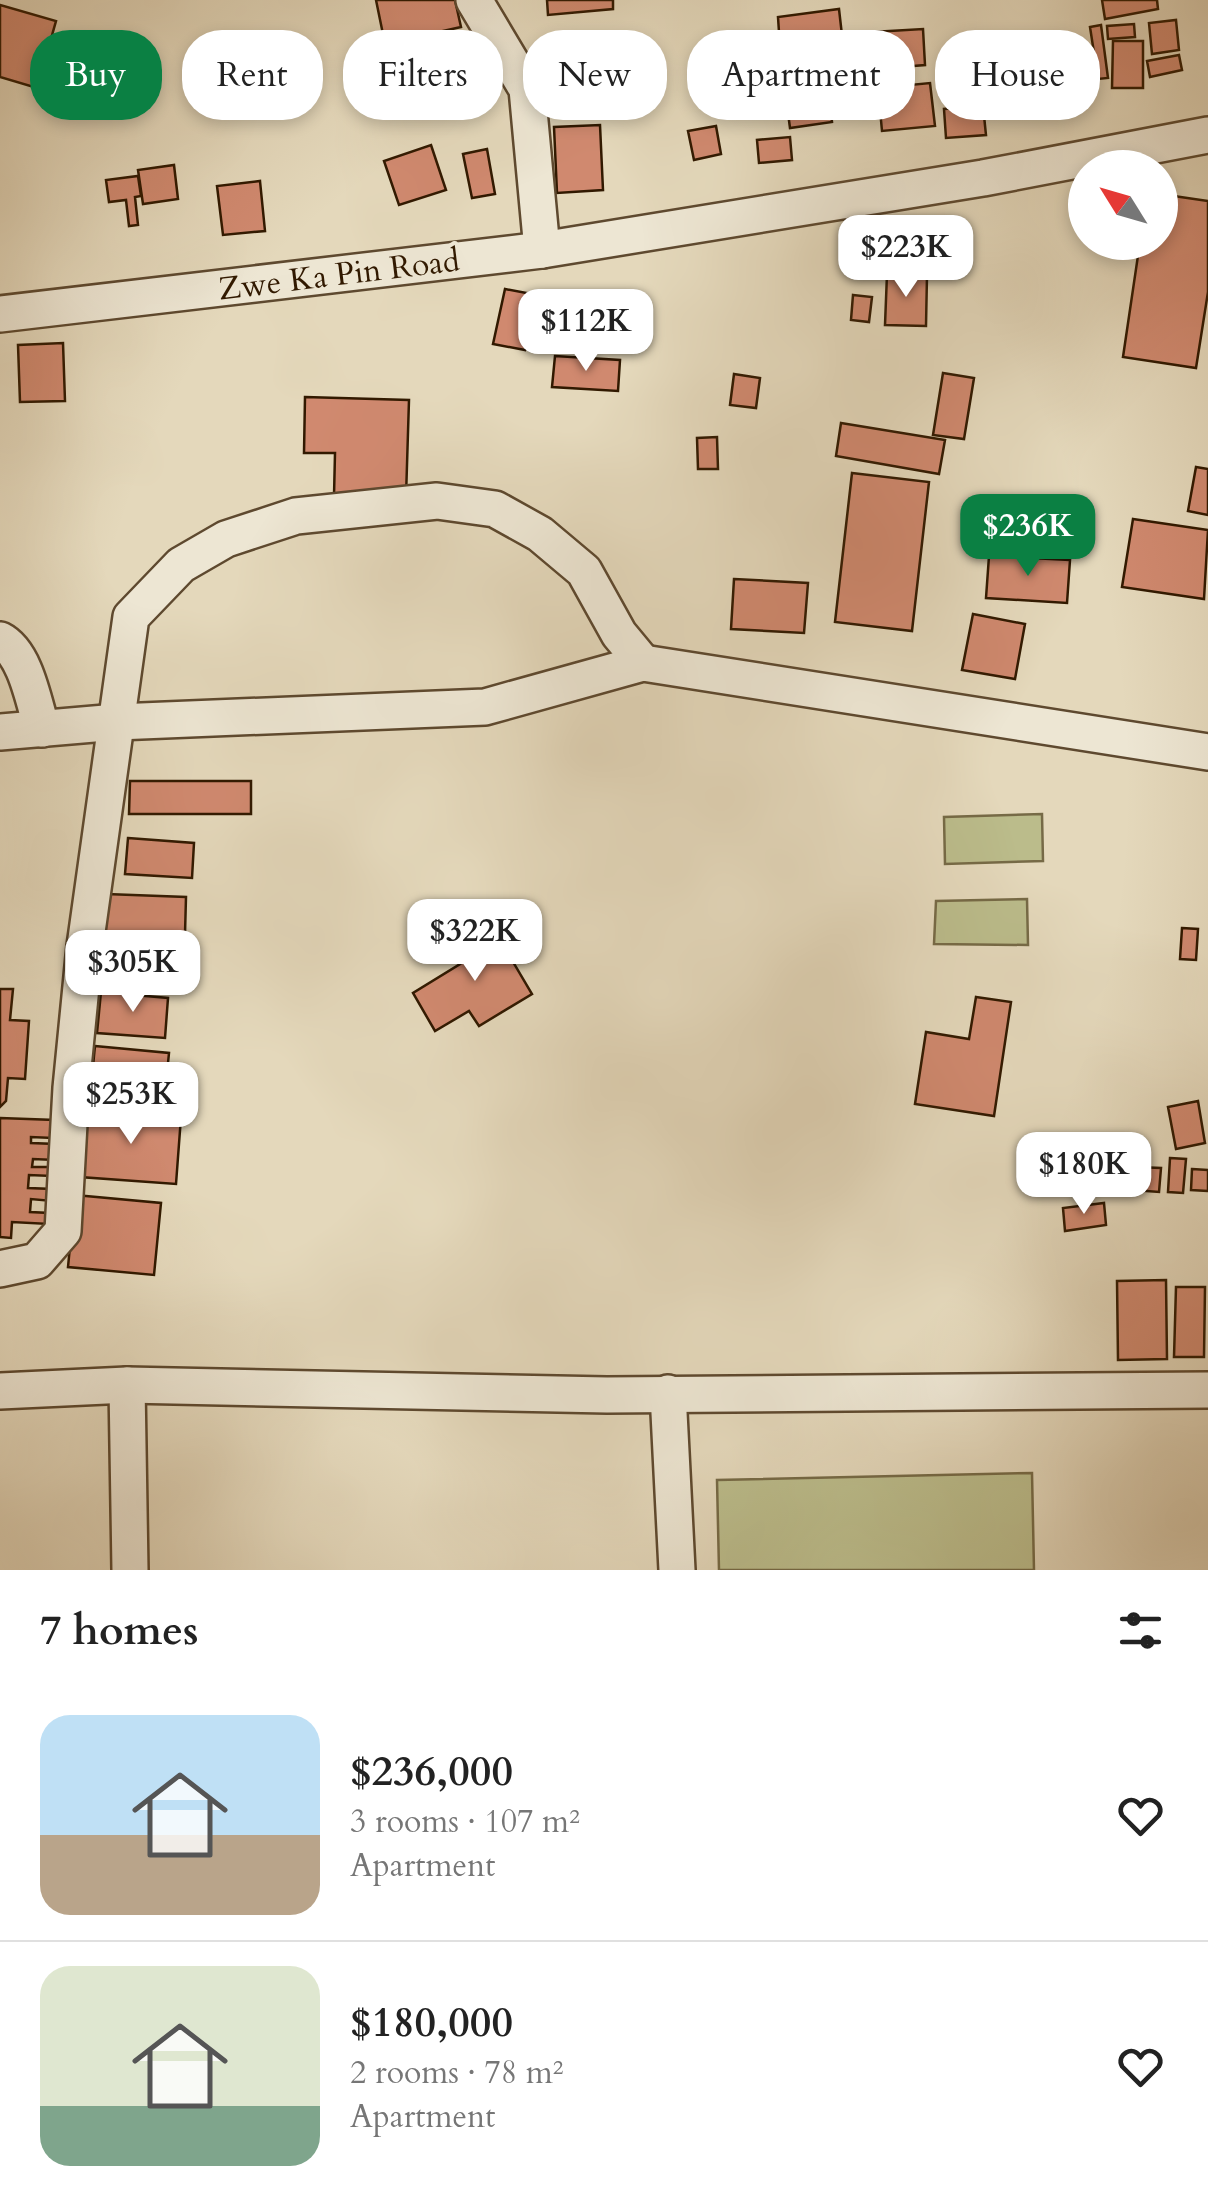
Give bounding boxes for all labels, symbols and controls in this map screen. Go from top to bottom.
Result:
chip: Buy [30,30,162,120]
chip: Rent [182,30,323,120]
chip: Filters [343,30,503,120]
chip: New [523,30,667,120]
chip: Apartment [687,30,915,120]
chip: House [935,30,1100,120]
north arrow [1068,150,1178,260]
map controls [1068,150,1178,260]
pin: $223K [836,215,976,300]
text: $223K [860,225,952,269]
street label: Zwe Ka Pin Road [216,238,462,312]
pin: $112K [516,289,656,374]
text: $112K [540,299,632,343]
pin: $236K [958,494,1098,579]
text: $236K [982,504,1074,548]
pin: $322K [405,899,545,984]
text: $322K [429,909,521,953]
pin: $305K [63,930,203,1015]
text: $305K [87,940,179,984]
pin: $253K [61,1062,201,1147]
text: $253K [85,1072,177,1116]
pin: $180K [1014,1132,1154,1217]
text: $180K [1038,1142,1130,1186]
text: 7 homes [40,1602,198,1659]
icon: filters [1113,1603,1168,1658]
text: $236,000 [350,1743,513,1800]
icon: home [120,1755,240,1875]
icon: heart [1113,1788,1168,1843]
text: 3 rooms · 107 m² [350,1800,580,1844]
text: Apartment [350,1844,495,1888]
text: $180,000 [350,1994,513,2051]
icon: home [120,2006,240,2126]
icon: heart [1113,2039,1168,2094]
text: 2 rooms · 78 m² [350,2051,563,2095]
text: Apartment [350,2095,495,2139]

